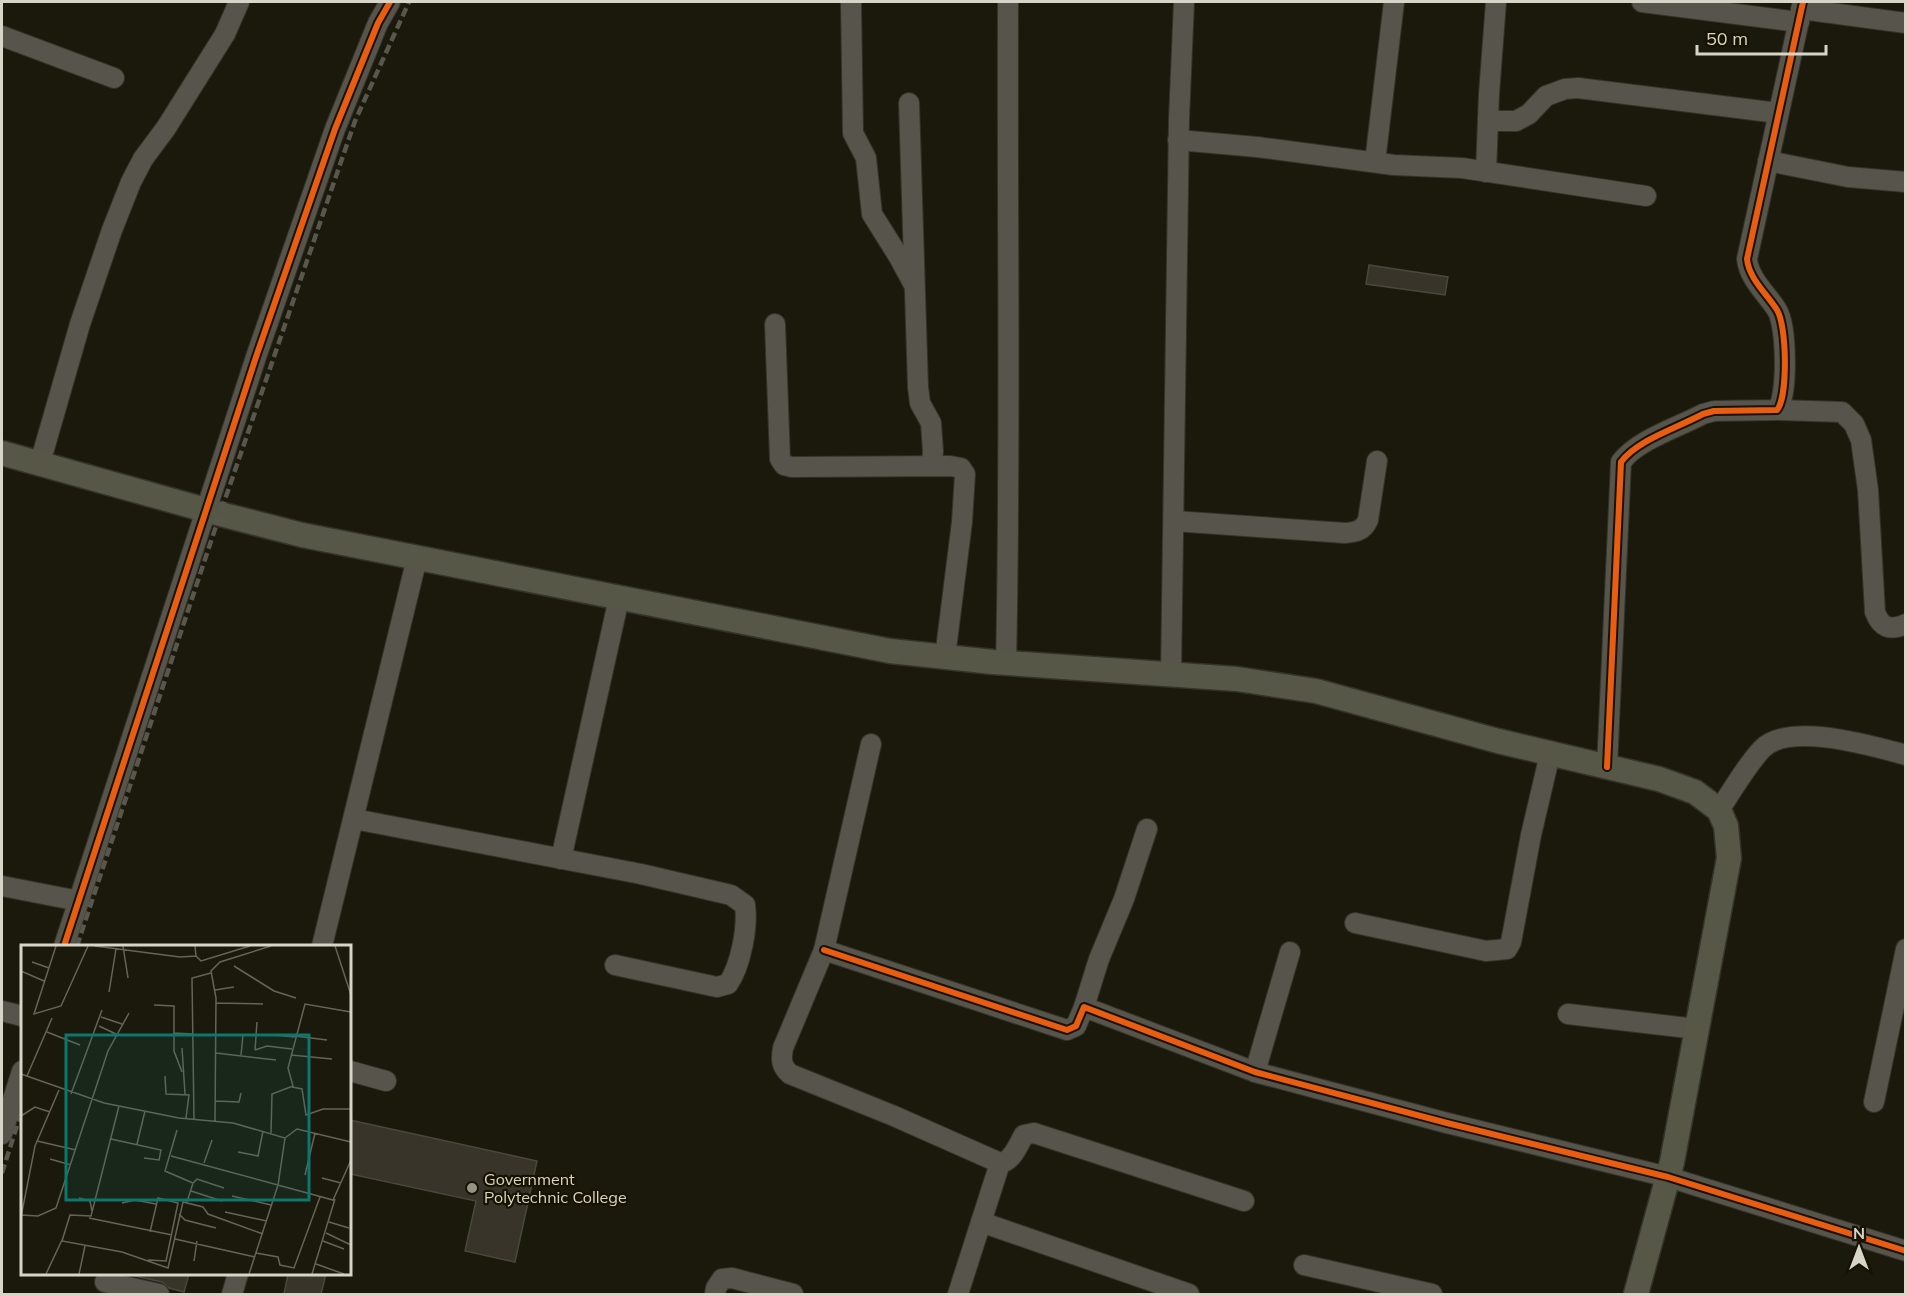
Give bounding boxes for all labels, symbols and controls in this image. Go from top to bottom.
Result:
scale bar [1697,18,1826,56]
text: 50 m [1706,27,1748,50]
inset map [21,945,351,1275]
place label: Government Polytechnic College [484,1169,627,1207]
marker: Government Polytechnic College [465,1181,479,1195]
north arrow [1829,1218,1889,1278]
text: N [1853,1223,1865,1243]

